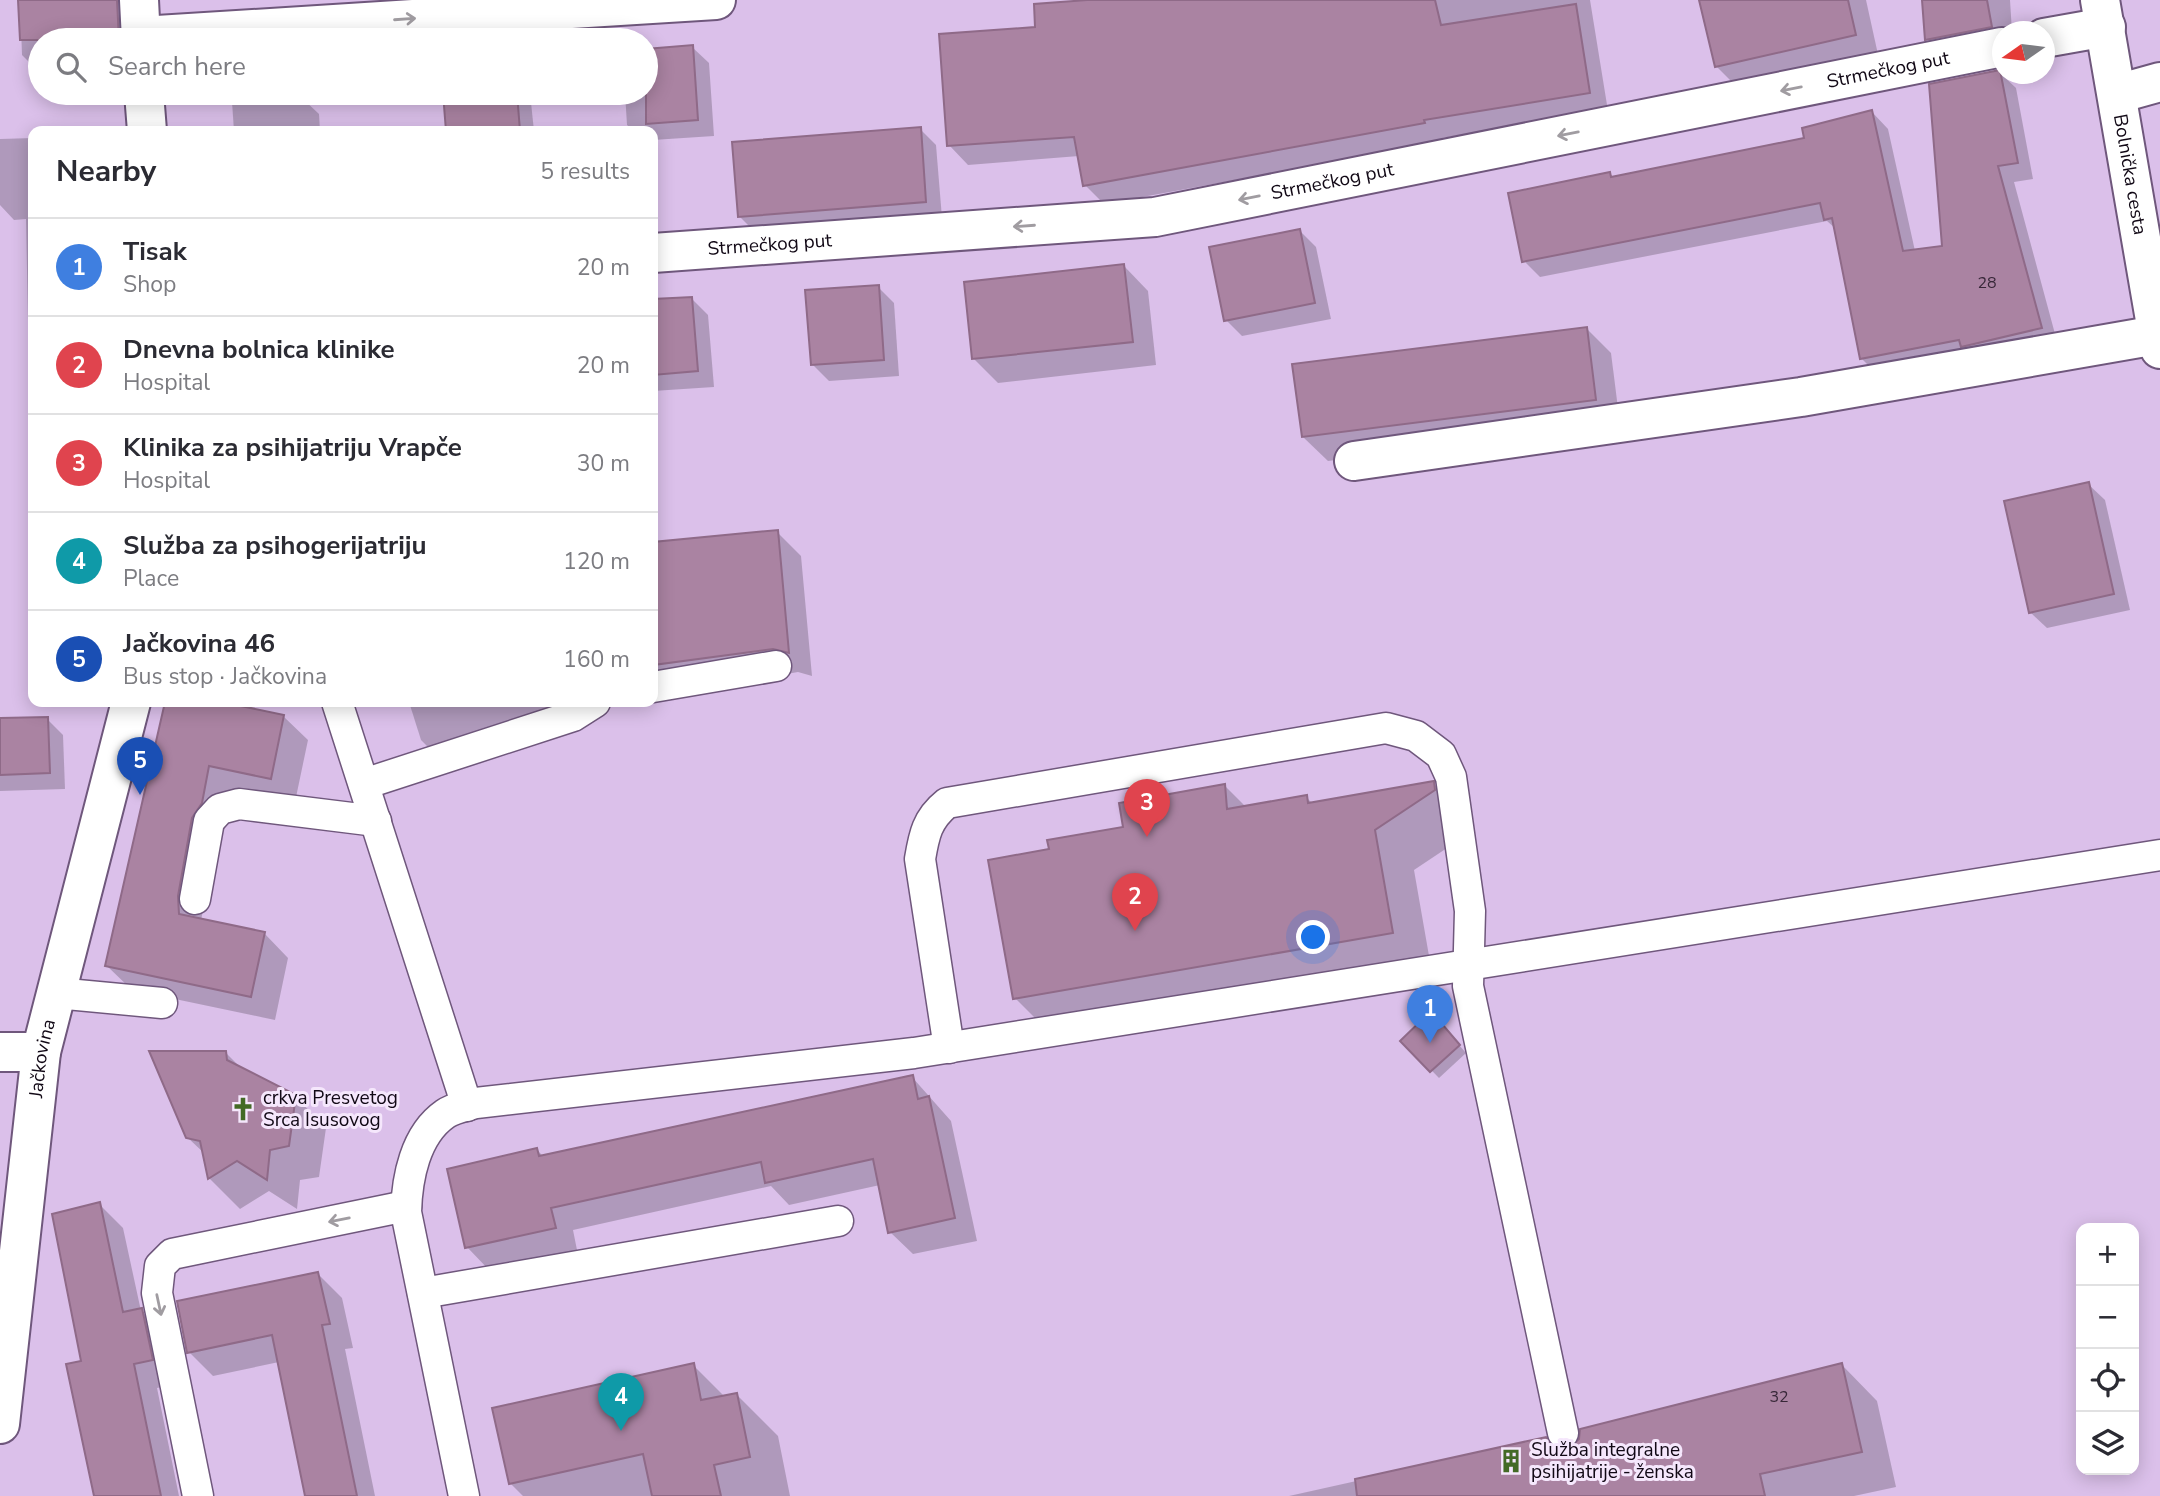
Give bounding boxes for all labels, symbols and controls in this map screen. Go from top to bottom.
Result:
one-way arrow [393,13,416,26]
north arrow [1992,21,2055,84]
search box [28,28,658,105]
street label: Strmečkog put [1824,45,1952,95]
icon: search [52,48,90,86]
text: Search here [108,49,246,84]
one-way arrow [1780,83,1803,96]
street label: Bolnička cesta [2107,112,2153,237]
one-way arrow [1557,127,1580,141]
text: Nearby [56,151,156,192]
text: 5 results [540,156,630,187]
street label: Strmečkog put [1269,156,1396,206]
one-way arrow [1238,192,1261,205]
one-way arrow [1013,220,1036,233]
street label: Strmečkog put [707,227,833,262]
text: Tisak [123,234,187,269]
text: 1 [72,252,86,283]
text: 20 m [577,252,630,283]
text: Shop [123,269,176,300]
house number: 28 [1977,272,1997,294]
text: Dnevna bolnica klinike [123,332,395,367]
text: 2 [72,350,86,381]
text: 20 m [577,350,630,381]
text: Hospital [123,367,210,398]
text: Klinika za psihijatriju Vrapče [123,430,462,465]
text: 3 [72,448,86,479]
text: 30 m [577,448,630,479]
text: Hospital [123,465,210,496]
text: Služba za psihogerijatriju [123,528,427,563]
text: 4 [72,546,86,577]
text: 120 m [563,546,630,577]
text: Place [123,563,179,594]
text: Jačkovina 46 [123,626,275,661]
text: 5 [72,644,86,675]
text: 160 m [563,644,630,675]
text: Bus stop · Jačkovina [123,661,327,692]
pin: 5 [117,737,163,795]
pin: 3 [1124,779,1170,837]
pin: 2 [1112,873,1158,931]
your location [1296,920,1330,954]
pin: 1 [1407,985,1453,1043]
street label: Jačkovina [23,1016,62,1100]
place label: crkva Presvetog Srca Isusovog [263,1085,398,1133]
church icon: crkva Presvetog Srca Isusovog [229,1095,257,1123]
one-way arrow [328,1213,351,1227]
map controls [2076,1223,2139,1475]
button: + [2076,1223,2139,1286]
button: − [2076,1286,2139,1349]
one-way arrow [153,1293,167,1316]
button: locate [2076,1349,2139,1412]
pin: 4 [598,1373,644,1431]
house number: 32 [1769,1386,1789,1408]
button: layers [2076,1412,2139,1475]
place label: Služba integralne psihijatrije - ženska [1531,1437,1694,1485]
building icon: Služba integralne psihijatrije - ženska [1497,1447,1525,1475]

